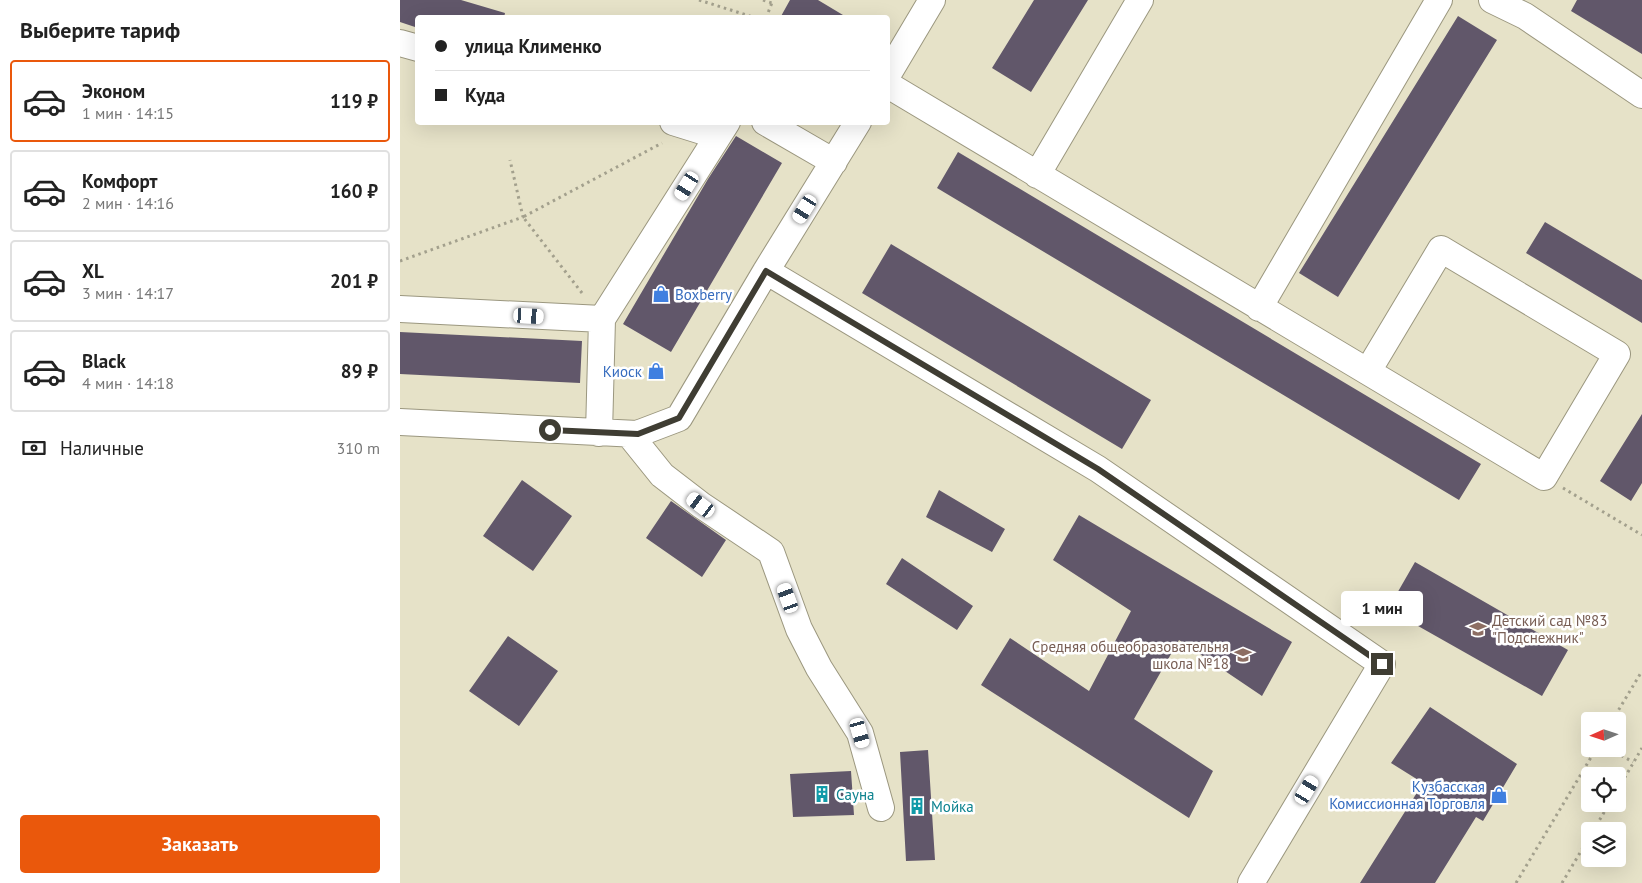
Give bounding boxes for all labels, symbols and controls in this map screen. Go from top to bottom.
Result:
text: Выберите тариф [20,16,180,44]
text: улица Клименко [465,34,602,58]
icon: car [22,79,67,124]
text: Эконом [82,79,145,103]
text: Куда [465,83,505,107]
text: 119 ₽ [330,89,378,113]
text: 1 мин · 14:15 [82,103,174,123]
icon: car [22,169,67,214]
text: Комфорт [82,169,158,193]
car [672,169,701,203]
text: 160 ₽ [330,179,378,203]
car [790,192,819,226]
text: 2 мин · 14:16 [82,193,174,213]
icon: car [22,259,67,304]
text: XL [82,259,104,283]
text: 201 ₽ [330,269,378,293]
text: 3 мин · 14:17 [82,283,174,303]
shop icon: Boxberry [651,284,671,304]
place label: Boxberry [675,285,732,304]
car [513,308,544,324]
icon: car [22,349,67,394]
text: Black [82,349,126,373]
text: 89 ₽ [341,359,378,383]
shop icon: Киоск [646,361,666,381]
place label: Киоск [603,362,643,381]
text: 4 мин · 14:18 [82,373,174,393]
route start [539,419,561,441]
icon: cash [20,434,48,462]
text: Наличные [60,436,144,460]
text: 310 m [337,438,380,458]
car [684,490,717,520]
car [775,581,800,615]
callout: 1 мин [1341,592,1423,626]
text: 1 мин [1361,598,1403,618]
place label: Детский сад №83 "Подснежник" [1492,611,1607,647]
school or university icon: Детский сад №83 "Подснежник" [1468,619,1488,639]
place label: Средняя общеобразовательня школа №18 [1032,637,1229,673]
school or university icon: Средняя общеобразовательня школа №18 [1233,645,1253,665]
route end [1371,653,1393,675]
north arrow [1581,712,1626,758]
map controls [1581,712,1626,867]
car [848,717,871,749]
button: locate [1581,767,1626,812]
car [1292,773,1321,807]
place label: Кузбасская Комиссионная Торговля [1329,777,1485,813]
building icon: Сауна [812,784,832,804]
place label: Сауна [836,785,875,804]
shop icon: Кузбасская Комиссионная Торговля [1489,785,1509,805]
building icon: Мойка [907,796,927,816]
place label: Мойка [931,797,974,816]
button: Заказать [20,815,380,873]
button: layers [1581,822,1626,867]

